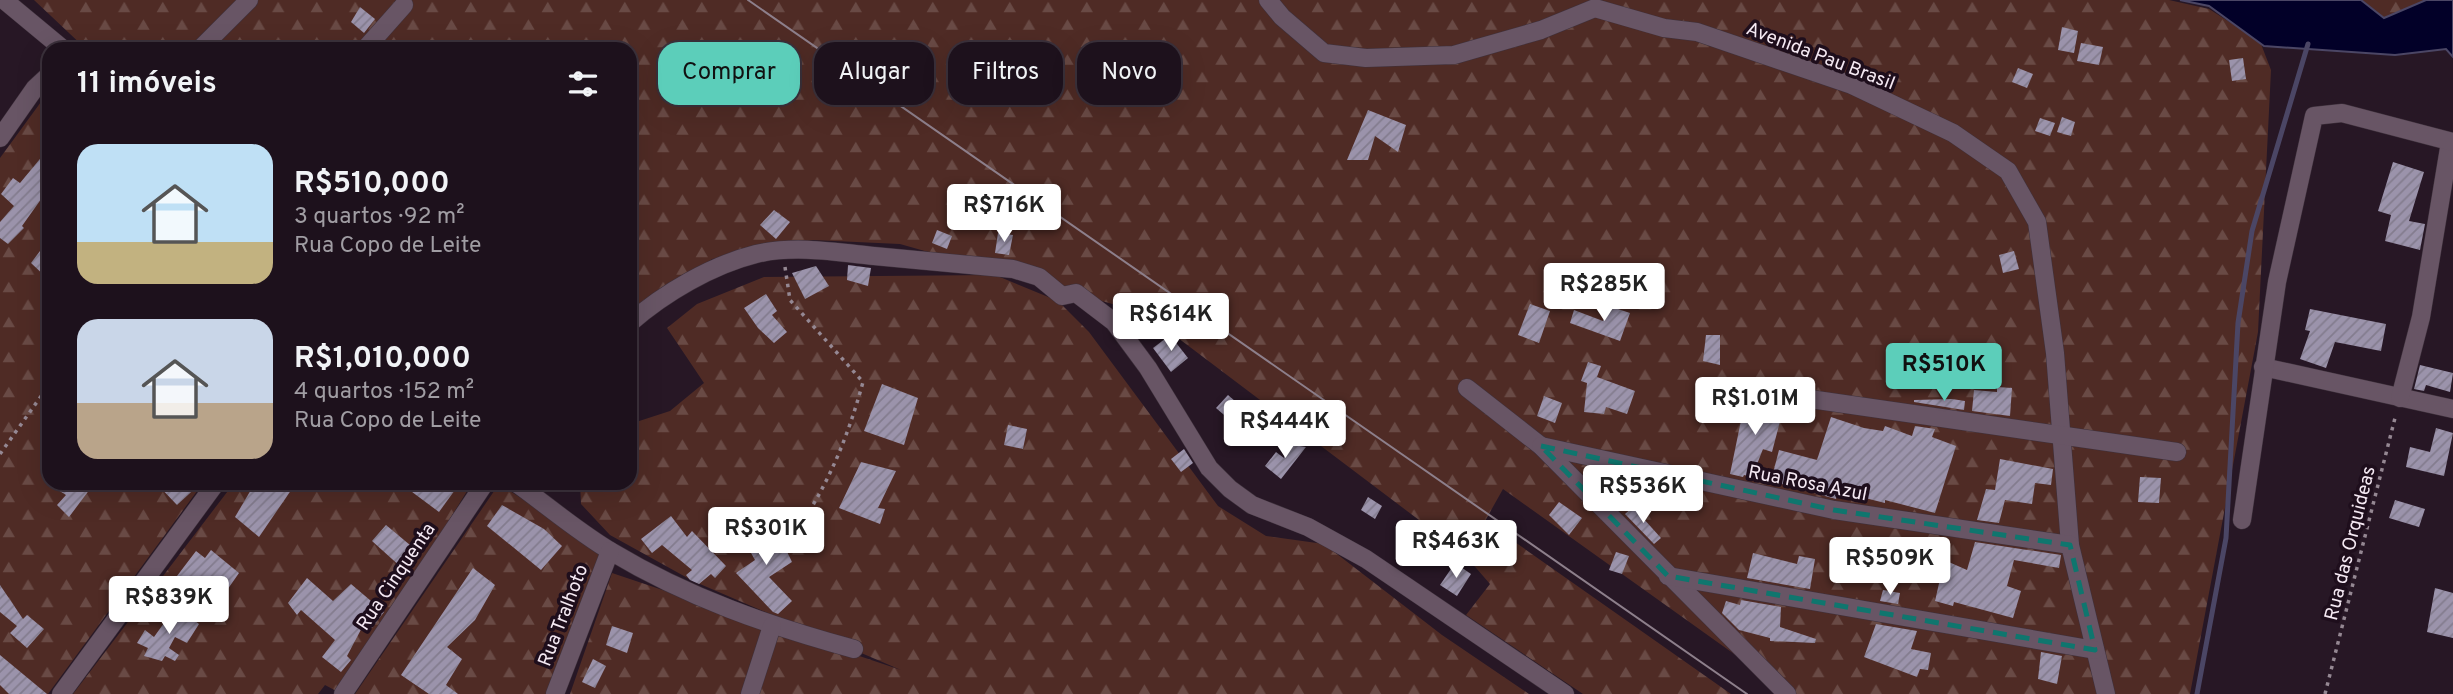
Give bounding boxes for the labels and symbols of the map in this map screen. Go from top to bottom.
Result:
street label: Avenida Pau Brasil [1742,17,1898,96]
pin: R$716K [947,184,1061,244]
pin: R$285K [1547,264,1661,323]
pin: R$614K [1114,294,1228,353]
pin: R$510K [1887,344,2001,403]
pin: R$1.01M [1690,378,1820,437]
pin: R$444K [1228,400,1342,460]
street label: Rua Rosa Azul [1746,461,1869,507]
street label: Rua das Orquideas [2320,464,2382,623]
pin: R$536K [1586,466,1700,525]
pin: R$301K [709,508,823,567]
street label: Rua Cinquenta [352,519,442,636]
pin: R$463K [1399,520,1513,580]
pin: R$509K [1833,538,1947,597]
street label: Rua Tralhoto [533,561,594,670]
pin: R$839K [112,576,226,636]

